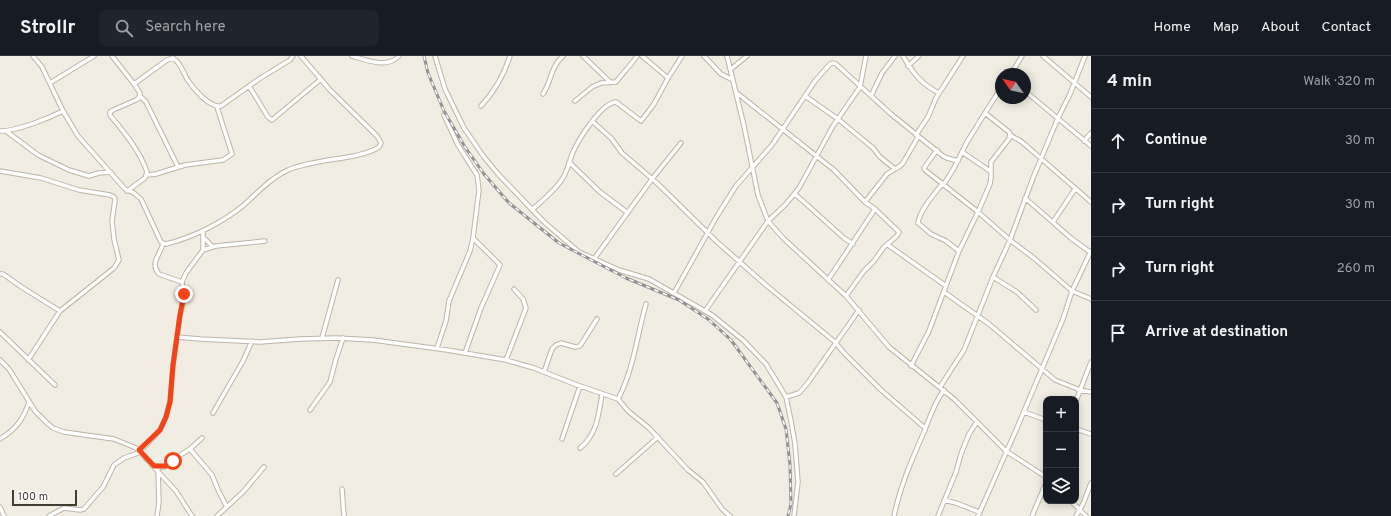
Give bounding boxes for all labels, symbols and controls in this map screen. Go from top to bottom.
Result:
search box [99,10,379,46]
text: Strollr [20,16,75,40]
icon: search [113,17,135,39]
text: Search here [145,18,225,37]
text: Home [1154,19,1191,36]
text: Map [1213,19,1239,36]
text: About [1261,19,1300,36]
text: Contact [1322,19,1371,36]
north arrow [995,68,1031,104]
text: 4 min [1107,71,1152,93]
text: Walk · 320 m [1303,74,1375,90]
icon: ahead [1107,130,1129,152]
text: Continue [1145,131,1207,150]
text: 30 m [1345,133,1375,149]
icon: right [1107,194,1129,216]
text: Turn right [1145,195,1214,214]
text: 30 m [1345,197,1375,213]
icon: right [1107,258,1129,280]
text: Turn right [1145,259,1214,278]
text: 260 m [1337,261,1375,277]
route end [175,285,193,303]
icon: arrive [1107,322,1129,344]
text: Arrive at destination [1145,323,1288,342]
map controls [1043,396,1079,504]
button: + [1043,396,1079,432]
button: − [1043,432,1079,468]
route start [164,452,182,470]
button: layers [1043,468,1079,504]
scale bar [12,488,77,507]
text: 100 m [18,490,48,504]

